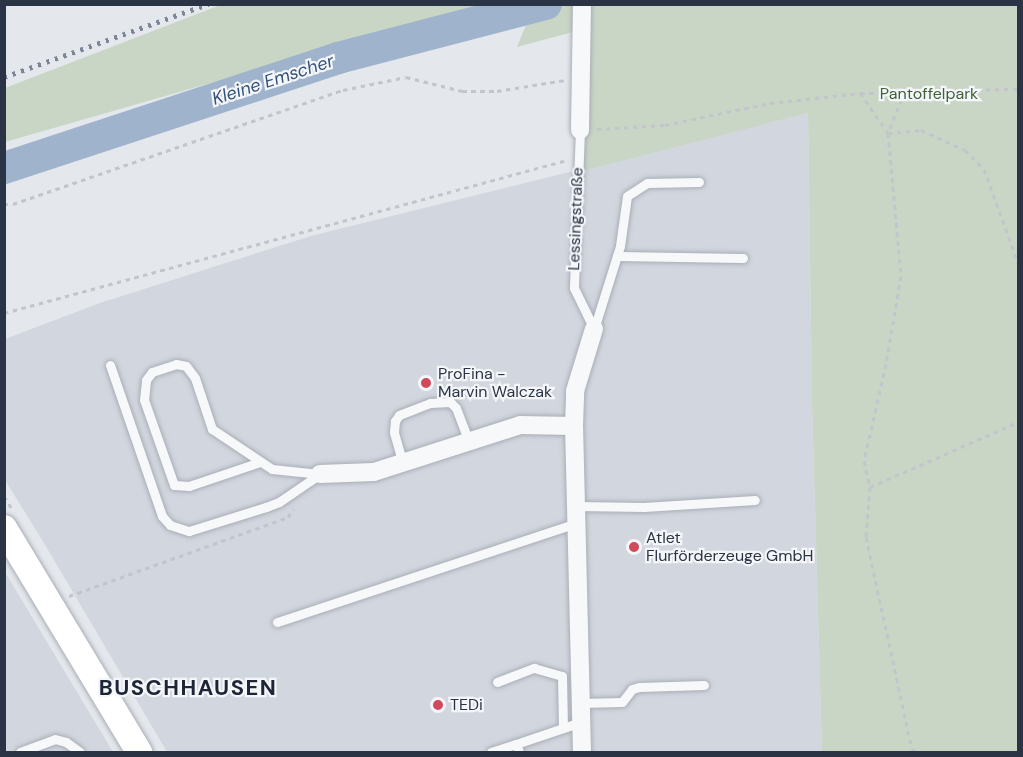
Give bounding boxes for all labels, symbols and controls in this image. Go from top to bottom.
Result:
water label: Kleine Emscher [209,50,337,110]
park label: Pantoffelpark [880,84,978,104]
street label: Lessingstraße [565,167,587,271]
place label: ProFina - Marvin Walczak [438,364,552,402]
marker: ProFina - Marvin Walczak [419,376,433,390]
place label: Atlet Flurförderzeuge GmbH [646,528,813,566]
marker: Atlet Flurförderzeuge GmbH [627,540,641,554]
district label: BUSCHHAUSEN [99,675,277,701]
place label: TEDi [450,695,483,715]
marker: TEDi [431,698,445,712]

